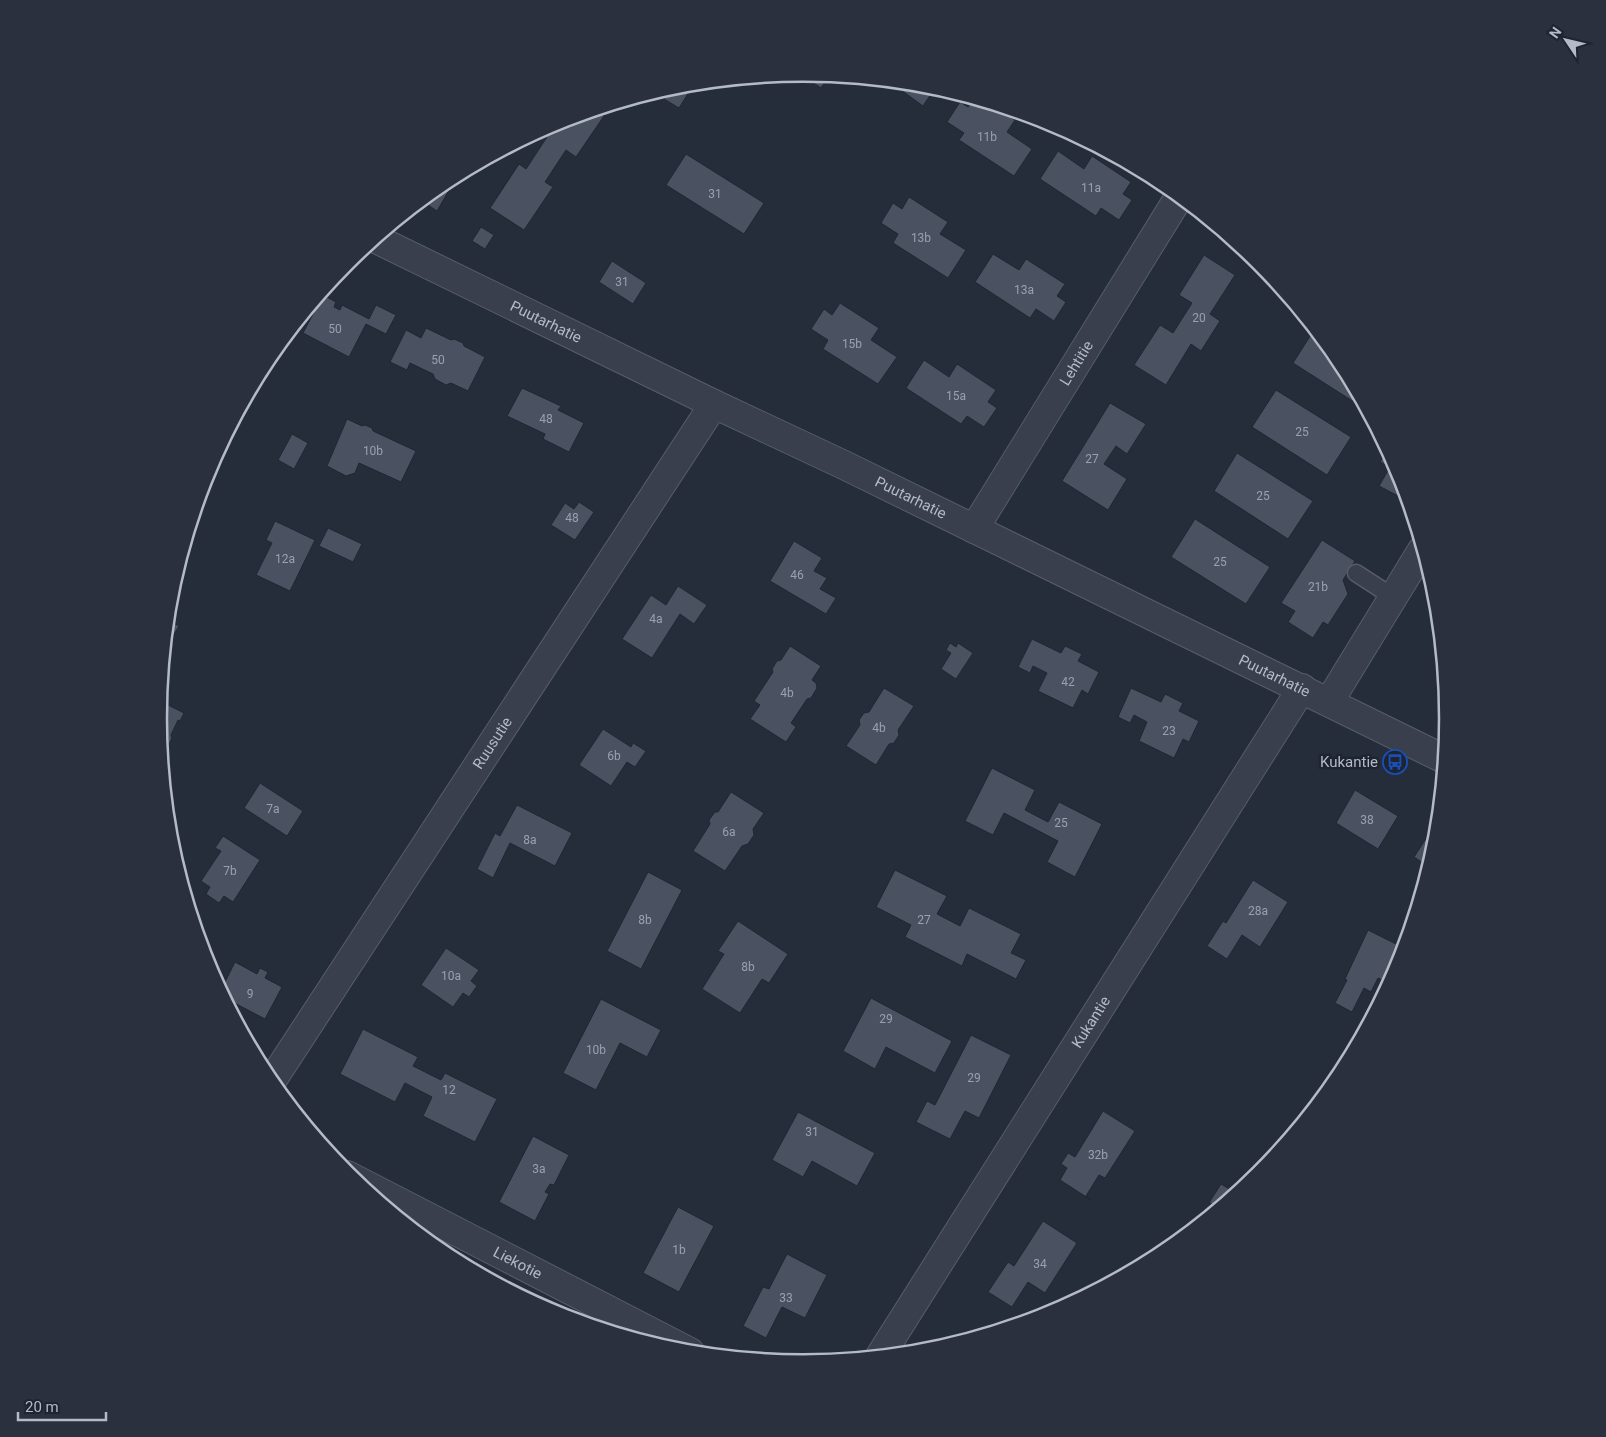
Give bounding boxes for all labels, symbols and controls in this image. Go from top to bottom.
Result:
north arrow [1541,15,1591,65]
text: N [1546,24,1565,41]
house number: 11b [977,130,997,144]
house number: 11a [1081,181,1101,195]
house number: 31 [708,187,722,201]
house number: 13b [911,231,931,245]
house number: 31 [615,275,629,289]
house number: 13a [1014,283,1034,297]
street label: Puutarhatie [507,297,585,347]
house number: 20 [1192,311,1206,325]
house number: 50 [328,322,342,336]
house number: 15b [842,337,862,351]
street label: Lehtitie [1056,337,1097,389]
house number: 50 [431,353,445,367]
house number: 15a [946,389,966,403]
house number: 48 [539,412,553,426]
house number: 25 [1295,425,1309,439]
house number: 10b [363,444,383,458]
house number: 27 [1085,452,1099,466]
street label: Puutarhatie [872,473,949,523]
house number: 25 [1256,489,1270,503]
house number: 48 [565,511,579,525]
house number: 12a [275,552,295,566]
house number: 25 [1213,555,1227,569]
house number: 46 [790,568,804,582]
house number: 21b [1308,580,1328,594]
house number: 4a [649,612,663,626]
street label: Puutarhatie [1236,651,1313,701]
house number: 42 [1061,675,1075,689]
house number: 4b [780,686,794,700]
street label: Ruusutie [469,714,516,772]
house number: 4b [872,721,886,735]
house number: 23 [1162,724,1176,738]
house number: 6b [607,749,621,763]
bus stop icon: Kukantie [1382,749,1408,775]
place label: Kukantie [1320,753,1378,771]
house number: 7a [266,802,280,816]
house number: 38 [1360,813,1374,827]
house number: 25 [1054,816,1068,830]
house number: 6a [722,825,736,839]
house number: 8a [523,833,537,847]
house number: 7b [223,864,237,878]
house number: 28a [1248,904,1268,918]
house number: 8b [638,913,652,927]
house number: 27 [917,913,931,927]
house number: 8b [741,960,755,974]
house number: 10a [441,969,461,983]
house number: 9 [247,987,253,1001]
street label: Kukantie [1068,993,1114,1051]
house number: 29 [879,1012,893,1026]
house number: 10b [586,1043,606,1057]
house number: 29 [967,1071,981,1085]
house number: 12 [442,1083,456,1097]
house number: 31 [805,1125,819,1139]
house number: 32b [1088,1148,1108,1162]
house number: 3a [532,1162,546,1176]
street label: Liekotie [490,1243,545,1283]
house number: 1b [672,1243,686,1257]
house number: 34 [1033,1257,1047,1271]
house number: 33 [779,1291,793,1305]
scale bar [18,1390,105,1422]
text: 20 m [25,1398,59,1416]

